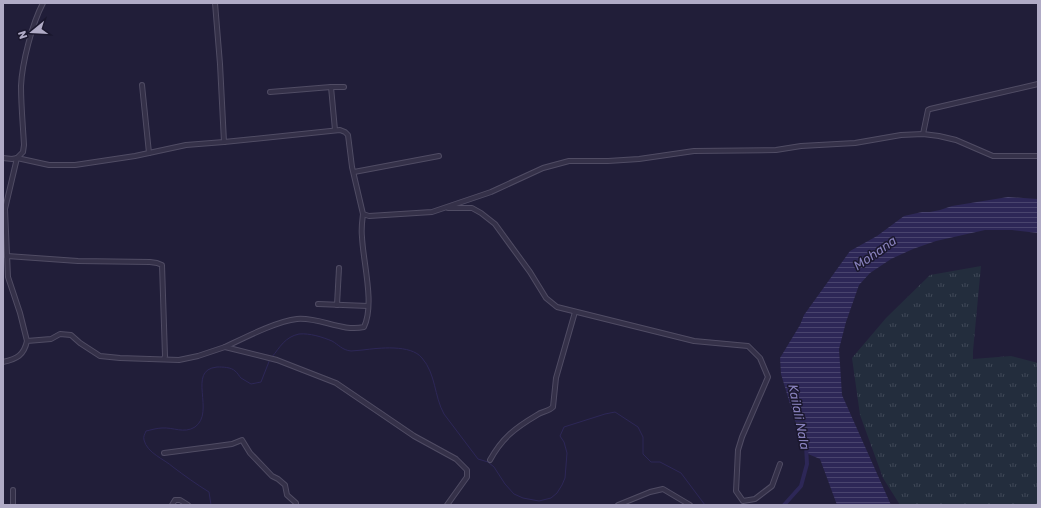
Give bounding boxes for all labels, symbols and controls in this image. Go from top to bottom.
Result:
north arrow [12,12,52,52]
text: N [16,29,30,41]
water label: Mohana [851,233,900,273]
water label: Kailali Nala [785,383,813,451]

